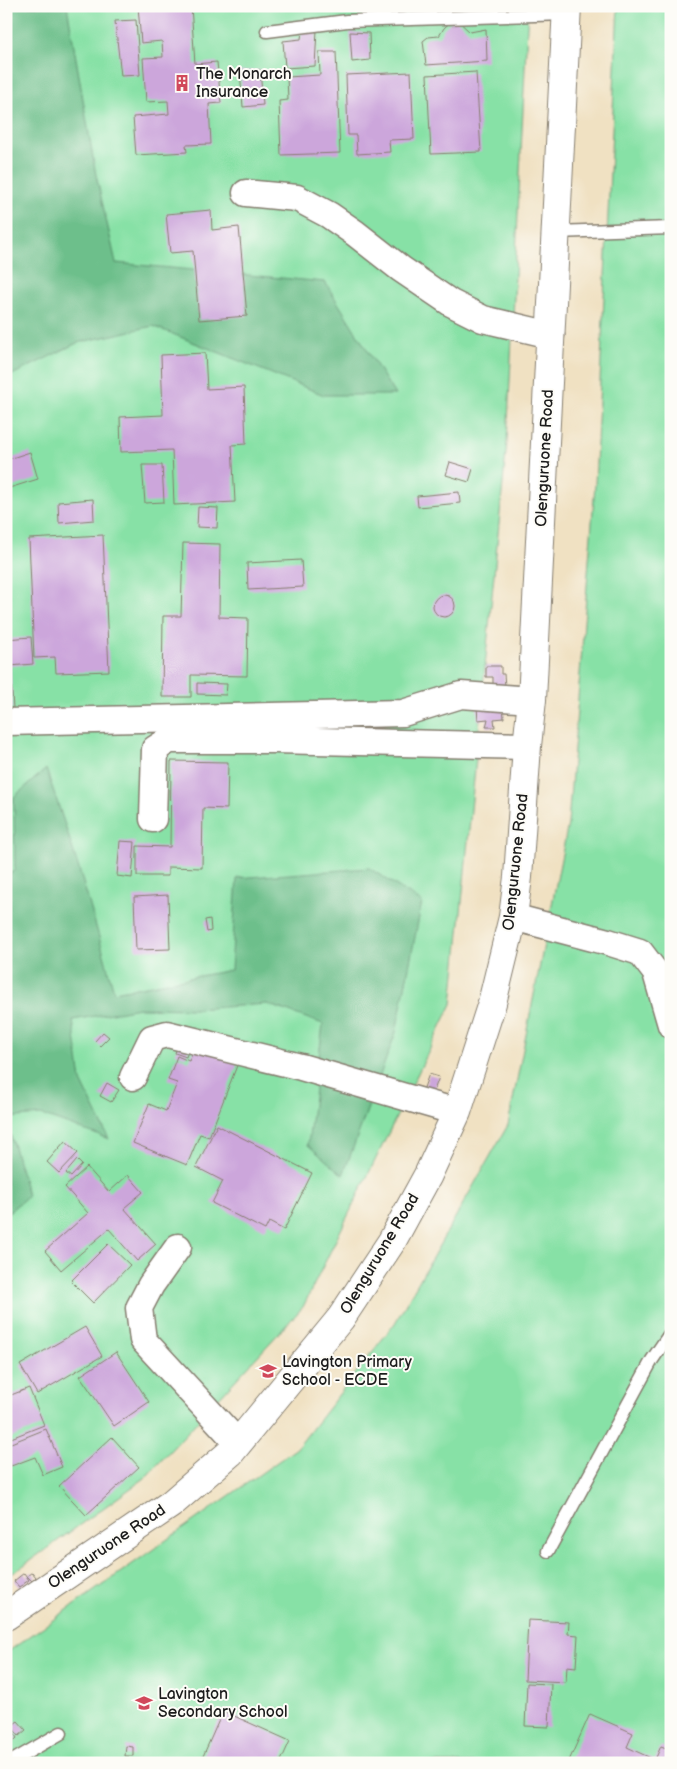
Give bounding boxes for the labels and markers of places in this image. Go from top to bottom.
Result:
place label: The Monarch Insurance [196,65,292,102]
building icon: The Monarch Insurance [172,73,192,93]
place label: Lavington Primary School - ECDE [282,1353,413,1390]
school or university icon: Lavington Primary School - ECDE [258,1361,278,1381]
place label: Lavington Secondary School [158,1685,288,1722]
school or university icon: Lavington Secondary School [134,1693,154,1713]

